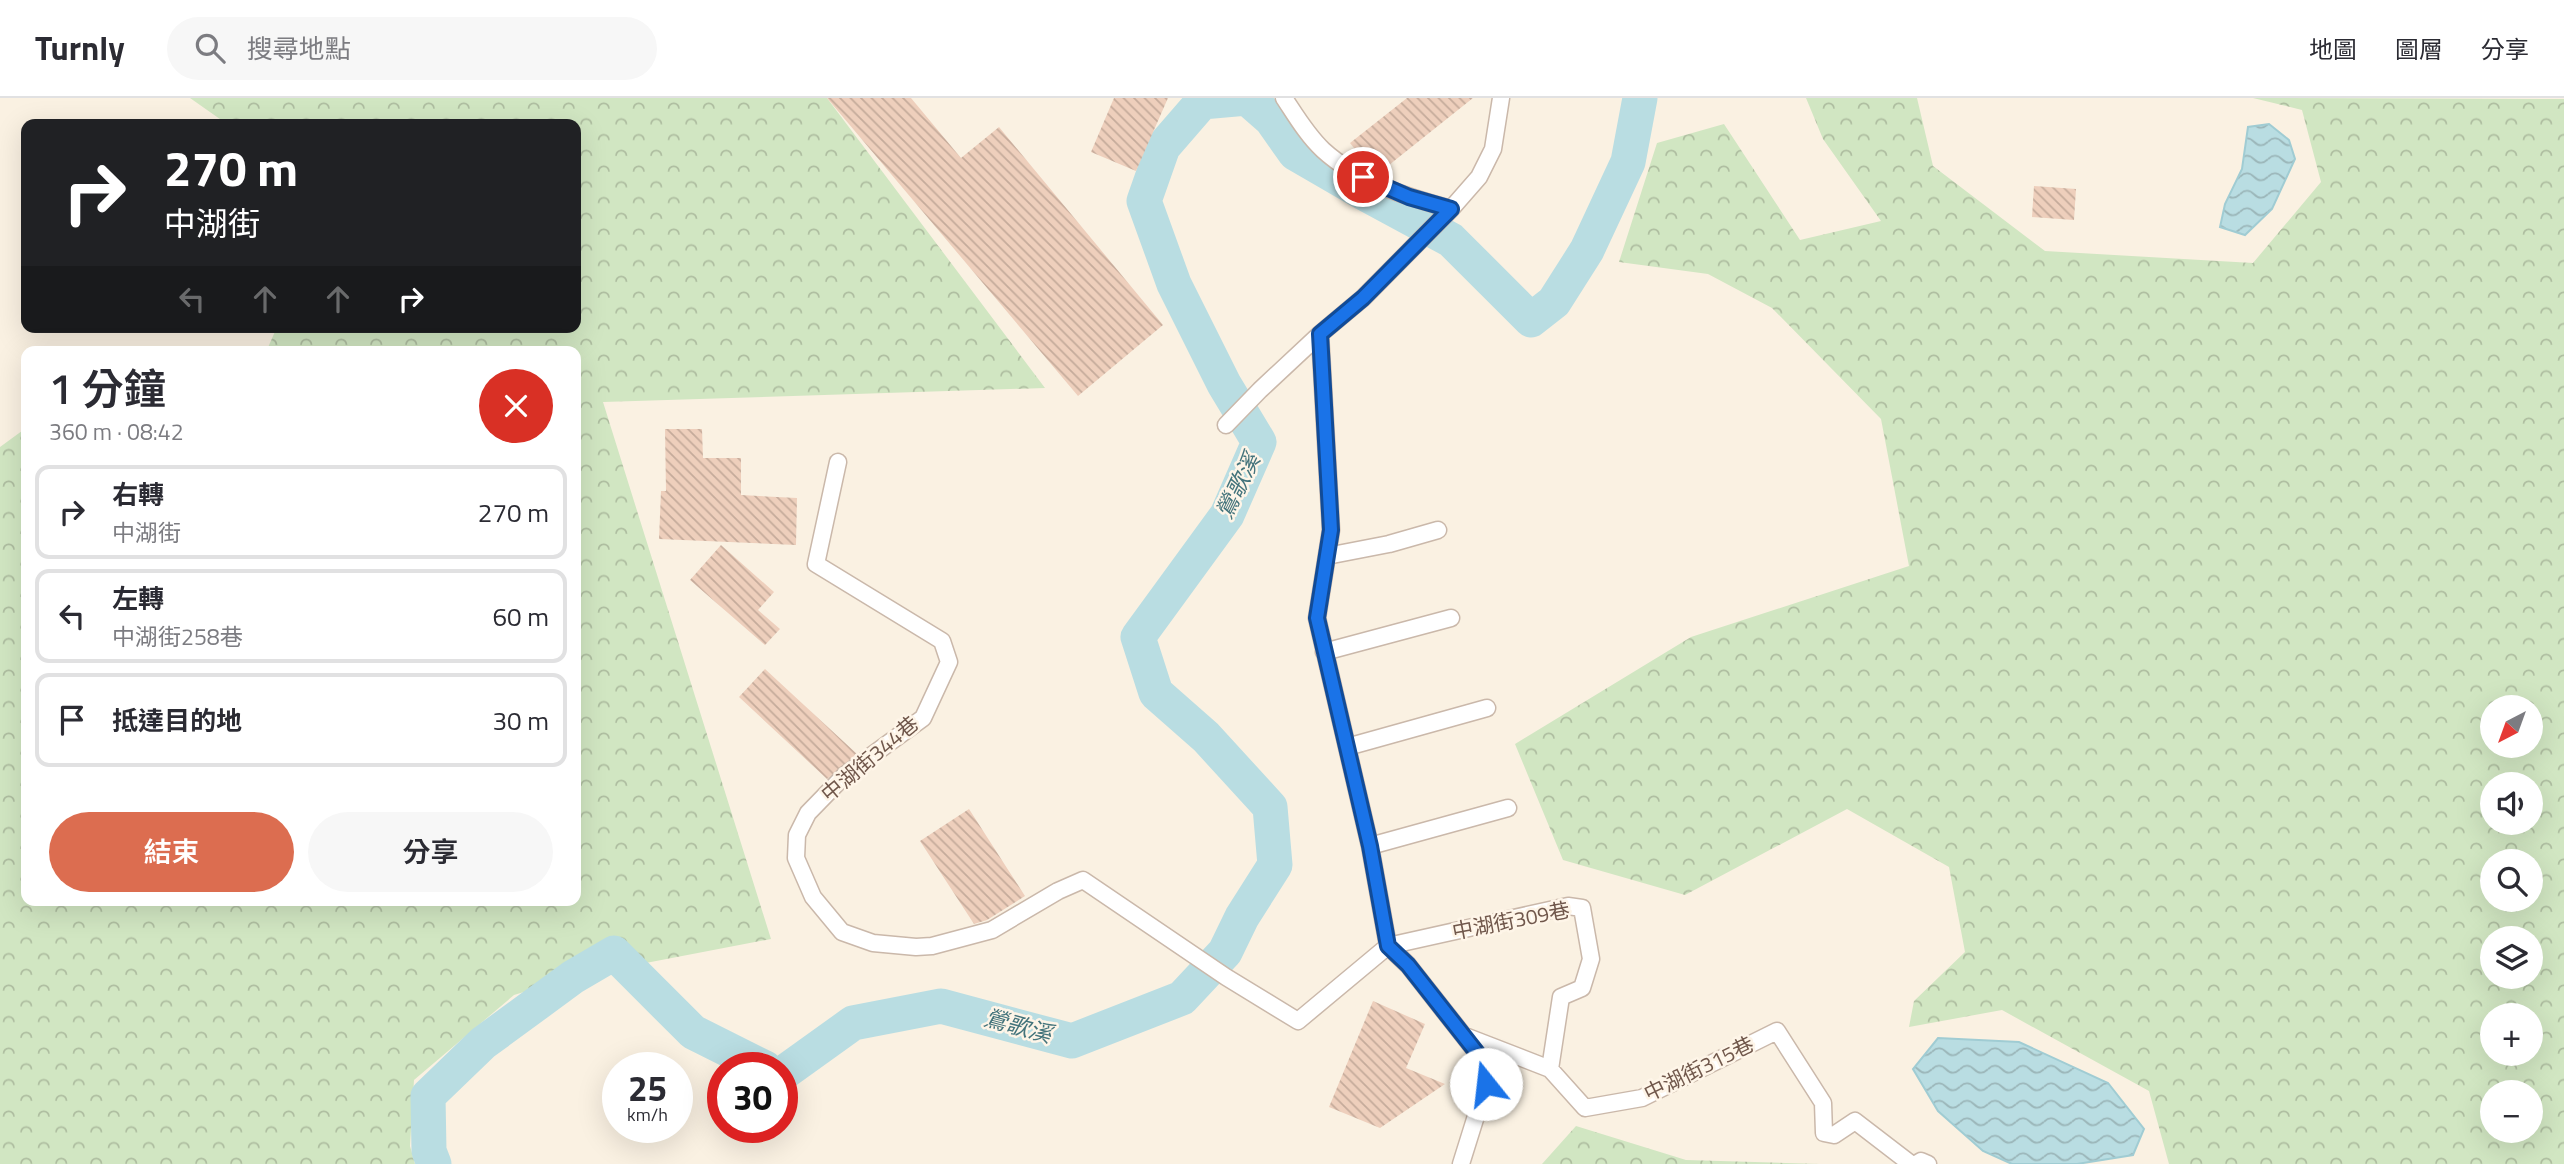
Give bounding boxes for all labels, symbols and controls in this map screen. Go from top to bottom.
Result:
search box [167,17,657,80]
text: Turnly [35,23,125,73]
icon: search [191,29,229,67]
text: 搜尋地點 [247,29,351,68]
text: 地圖 [2309,31,2357,67]
text: 圖層 [2395,31,2443,67]
text: 分享 [2481,31,2529,67]
text: 270 m [164,130,298,205]
icon: right [49,147,140,238]
pin [1333,147,1393,207]
icon: arrive [1344,158,1382,196]
text: 中湖街 [164,199,260,247]
icon: left [173,280,211,318]
icon: ahead [246,280,284,318]
icon: ahead [319,280,357,318]
icon: right [392,280,430,318]
text: 1 分鐘 [49,356,166,420]
button: close [479,369,553,443]
text: 360 m · 08:42 [49,414,184,449]
water label: 鶯歌溪 [1207,444,1270,524]
text: 右轉 [112,475,164,514]
icon: right [53,493,91,531]
text: 270 m [478,493,549,532]
text: 中湖街 [112,515,181,550]
text: 左轉 [112,579,164,618]
icon: left [53,597,91,635]
text: 60 m [492,597,549,636]
text: 中湖街258巷 [112,619,243,654]
north arrow [2480,695,2543,758]
map controls [2480,695,2543,1143]
icon: arrive [53,701,91,739]
text: 抵達目的地 [112,701,242,740]
text: 30 m [492,701,549,740]
street label: 中湖街344巷 [813,708,925,809]
button: sound [2480,772,2543,835]
button: 結束 [49,812,294,892]
button: 分享 [308,812,553,892]
button: search [2480,849,2543,912]
street label: 中湖街309巷 [1449,893,1572,947]
button: layers [2480,926,2543,989]
water label: 鶯歌溪 [980,1000,1059,1052]
button: + [2480,1003,2543,1066]
street label: 中湖街315巷 [1638,1028,1759,1109]
position arrow [1449,1047,1523,1121]
speed limit sign: 30 [707,1052,798,1143]
text: 25 [628,1061,667,1115]
button: − [2480,1080,2543,1143]
text: km/h [627,1101,668,1128]

